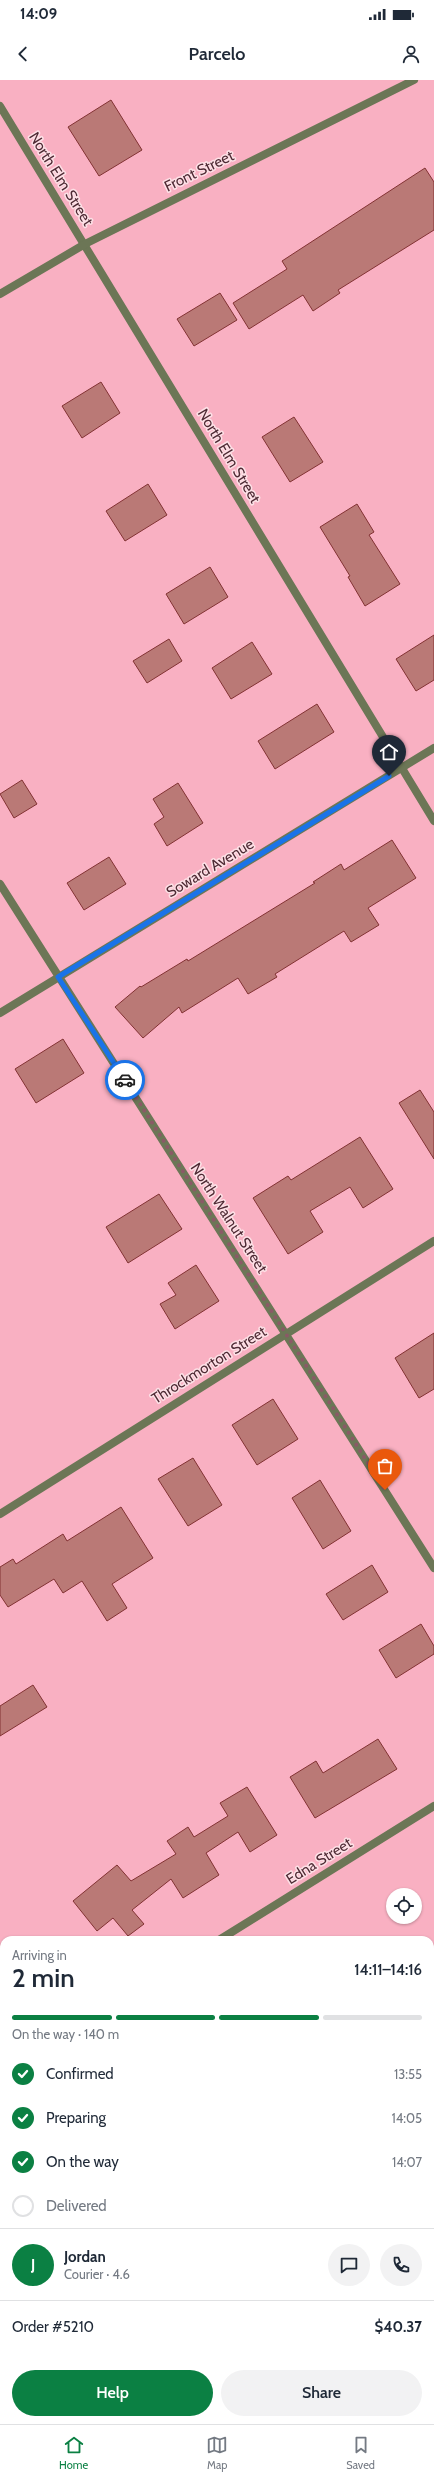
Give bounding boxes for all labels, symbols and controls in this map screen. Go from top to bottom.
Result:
text: 14:09 [20,5,57,23]
icon: back [12,43,34,65]
text: Parcelo [189,43,245,65]
icon: person [400,43,422,65]
street label: North Elm Street [25,129,97,229]
street label: Front Street [161,146,237,196]
street label: North Elm Street [194,406,264,506]
pin [372,735,406,776]
icon: home [378,741,400,763]
street label: Soward Avenue [163,835,257,901]
courier [105,1060,145,1100]
icon: car [114,1069,136,1091]
street label: North Walnut Street [187,1160,271,1276]
street label: Throckmorton Street [148,1322,270,1408]
pin [368,1449,402,1490]
icon: bag [374,1455,396,1477]
street label: Edna Street [283,1834,355,1888]
map controls [386,1888,422,1924]
button: locate [386,1888,422,1924]
text: Arriving in [12,1947,67,1963]
text: 14:11–14:16 [354,1961,422,1979]
text: 2 min [12,1962,75,1994]
text: On the way · 140 m [12,2026,119,2042]
icon: check [12,2063,34,2085]
text: Confirmed [46,2065,114,2083]
text: 13:55 [394,2066,422,2082]
icon: check [12,2107,34,2129]
text: Preparing [46,2109,106,2127]
text: 14:05 [391,2110,422,2126]
icon: check [12,2151,34,2173]
text: On the way [46,2153,119,2171]
text: 14:07 [392,2154,422,2170]
text: Delivered [46,2197,107,2215]
button: chat [328,2244,370,2286]
button: phone [380,2244,422,2286]
text: Jordan [64,2248,106,2266]
text: J [31,2256,35,2274]
text: Courier · 4.6 [64,2266,130,2282]
text: Order #5210 [12,2318,94,2336]
text: $40.37 [374,2318,422,2336]
button: Help [12,2370,213,2416]
button: Share [221,2370,422,2416]
tab: Home [59,2434,88,2472]
tab: Map [206,2434,228,2472]
tab: Saved [346,2434,375,2472]

